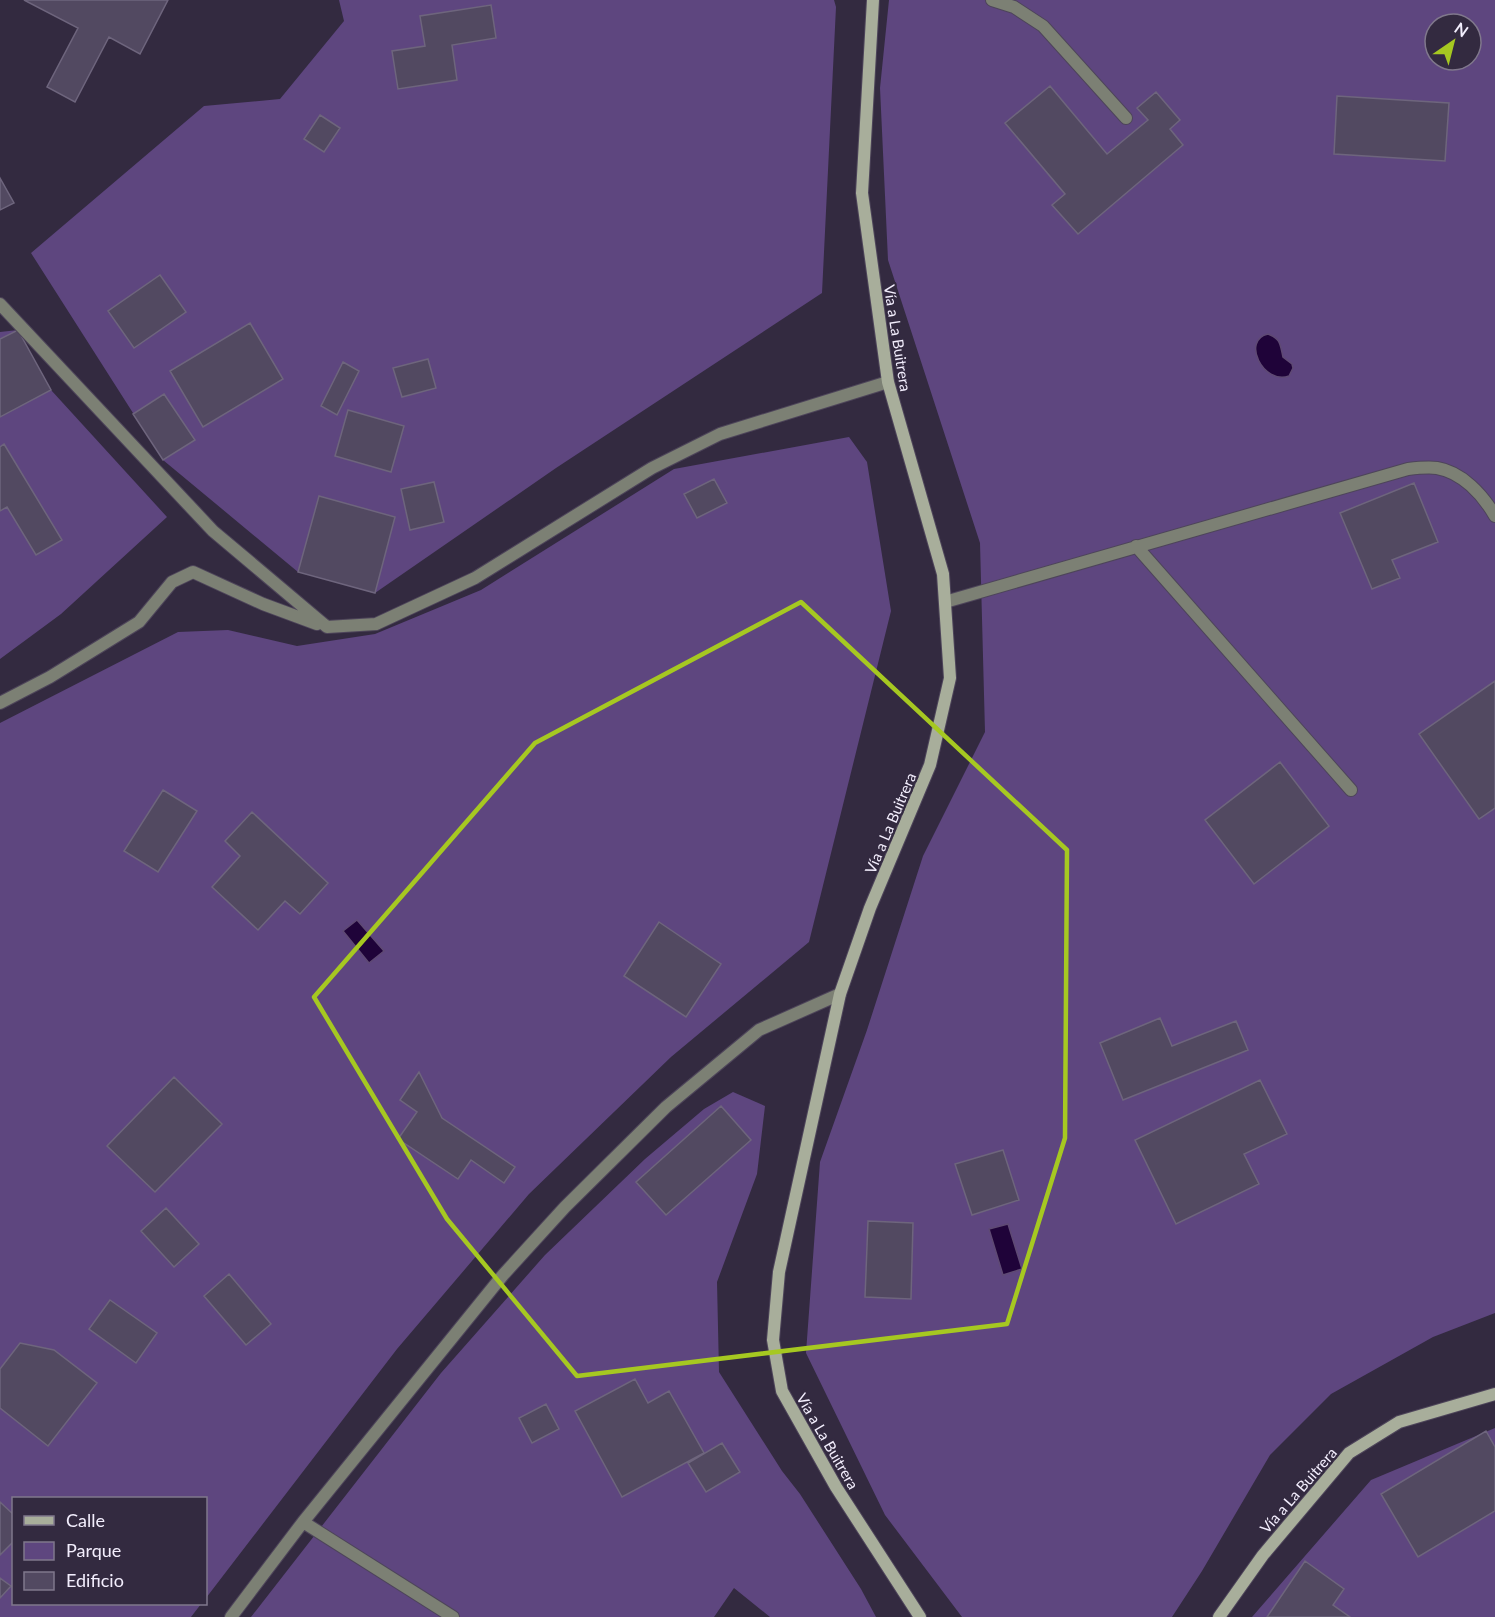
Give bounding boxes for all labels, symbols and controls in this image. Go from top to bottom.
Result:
north arrow [1423,12,1483,72]
text: N [1451,18,1472,41]
street label: Vía a La Buitrera [881,283,915,393]
street label: Vía a La Buitrera [861,770,919,876]
street label: Vía a La Buitrera [793,1390,863,1492]
street label: Vía a La Buitrera [1256,1443,1340,1537]
legend [12,1497,207,1605]
text: Calle [66,1509,105,1531]
text: Parque [66,1539,121,1561]
text: Edificio [66,1569,124,1591]

